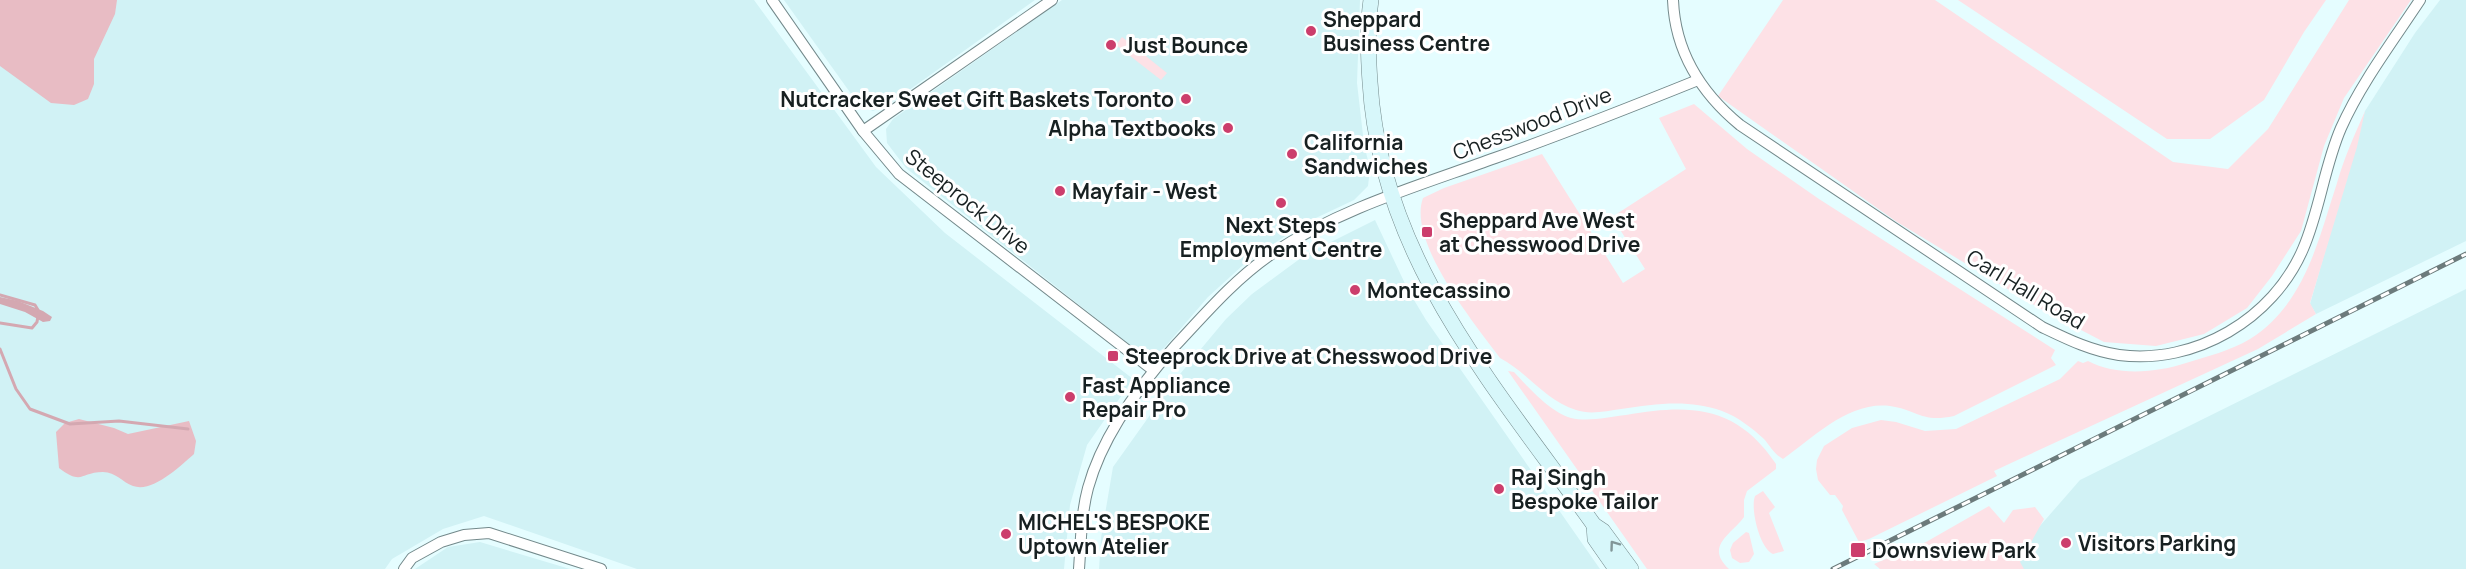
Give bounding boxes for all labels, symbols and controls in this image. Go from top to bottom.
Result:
place label: Sheppard Business Centre [1323,5,1490,57]
marker: Sheppard Business Centre [1304,24,1318,38]
place label: Just Bounce [1123,31,1248,59]
marker: Just Bounce [1104,38,1118,52]
street label: Chesswood Drive [1449,80,1615,166]
place label: Nutcracker Sweet Gift Baskets Toronto [780,85,1174,113]
marker: Nutcracker Sweet Gift Baskets Toronto [1179,92,1193,106]
place label: Alpha Textbooks [1048,114,1216,142]
marker: Alpha Textbooks [1221,121,1235,135]
place label: California Sandwiches [1304,128,1428,180]
street label: Steeprock Drive [900,142,1036,260]
marker: California Sandwiches [1285,147,1299,161]
place label: Mayfair - West [1072,177,1218,205]
marker: Mayfair - West [1053,184,1067,198]
marker: Next Steps Employment Centre [1274,196,1288,210]
place label: Sheppard Ave West at Chesswood Drive [1439,206,1640,258]
place label: Next Steps Employment Centre [1180,211,1382,263]
marker: Sheppard Ave West at Chesswood Drive [1420,225,1434,239]
street label: Carl Hall Road [1962,243,2090,335]
place label: Montecassino [1367,276,1511,304]
marker: Montecassino [1348,283,1362,297]
place label: Steeprock Drive at Chesswood Drive [1125,342,1492,370]
marker: Steeprock Drive at Chesswood Drive [1106,349,1120,363]
place label: Fast Appliance Repair Pro [1082,371,1231,423]
marker: Fast Appliance Repair Pro [1063,390,1077,404]
place label: Raj Singh Bespoke Tailor [1511,463,1659,515]
marker: Raj Singh Bespoke Tailor [1492,482,1506,496]
place label: MICHEL'S BESPOKE Uptown Atelier [1018,508,1210,560]
marker: MICHEL'S BESPOKE Uptown Atelier [999,527,1013,541]
place label: Visitors Parking [2078,529,2236,557]
place label: Downsview Park [1872,536,2037,564]
marker: Visitors Parking [2059,536,2073,550]
one-way arrow [1610,541,1621,552]
marker: Downsview Park [1849,541,1867,559]

